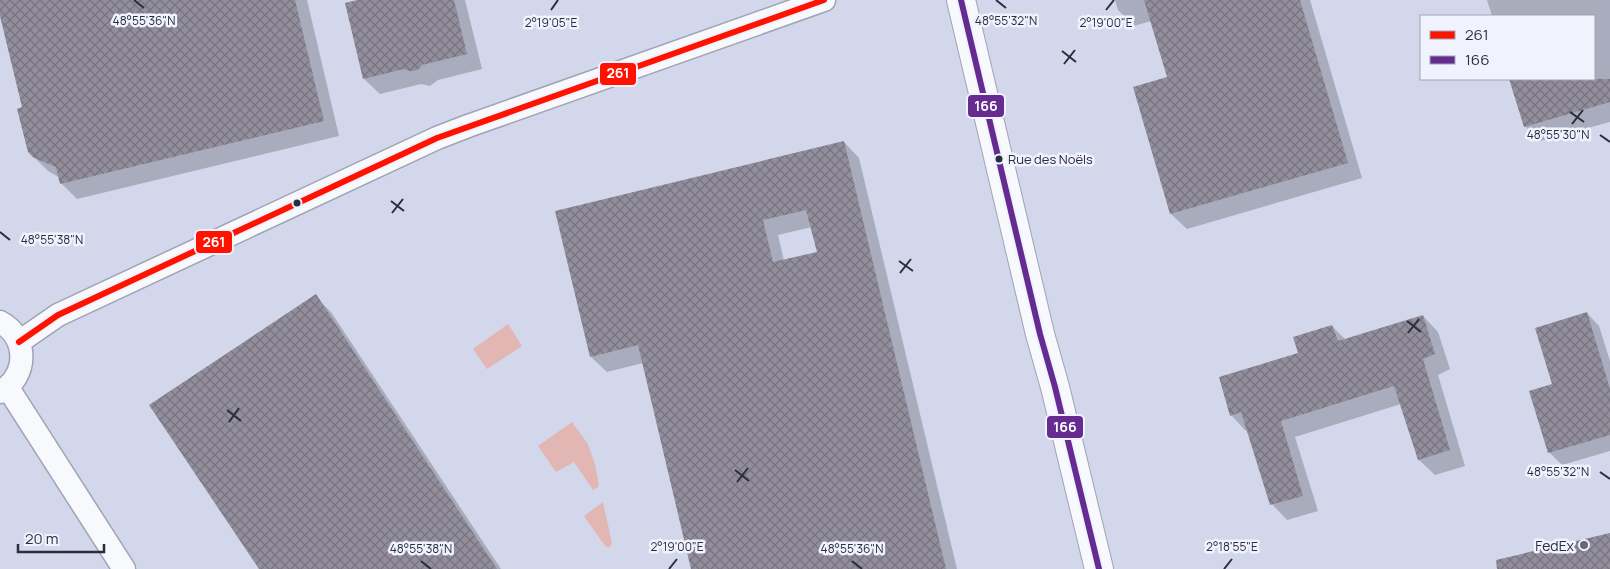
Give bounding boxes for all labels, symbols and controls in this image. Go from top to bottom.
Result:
text: 48°55'36"N [113,12,175,29]
text: 48°55'32"N [975,12,1037,29]
text: 2°19'05"E [525,14,578,31]
text: 2°19'00"E [1079,14,1133,31]
legend [1420,15,1595,80]
text: 261 [1465,24,1488,45]
text: 166 [1465,49,1489,70]
line badge: 261 [599,62,637,86]
text: 261 [607,63,629,82]
line badge: 166 [967,94,1005,118]
text: 166 [974,96,998,115]
text: 48°55'30"N [1527,126,1589,143]
place label: Rue des Noëls [1008,150,1093,168]
marker: Rue des Noëls [994,154,1004,164]
unlabelled marker [292,198,302,208]
line badge: 261 [195,230,233,254]
text: 48°55'38"N [21,231,83,248]
text: 261 [203,232,225,251]
line badge: 166 [1046,415,1084,439]
text: 166 [1053,417,1077,436]
text: 48°55'32"N [1527,463,1589,480]
scale bar [18,522,104,554]
text: 20 m [25,528,58,549]
place label: FedEx [1535,536,1575,555]
text: 2°19'00"E [650,538,704,555]
text: 2°18'55"E [1206,538,1258,555]
marker: FedEx [1578,539,1590,551]
text: 48°55'38"N [390,540,452,557]
text: 48°55'36"N [821,540,883,557]

